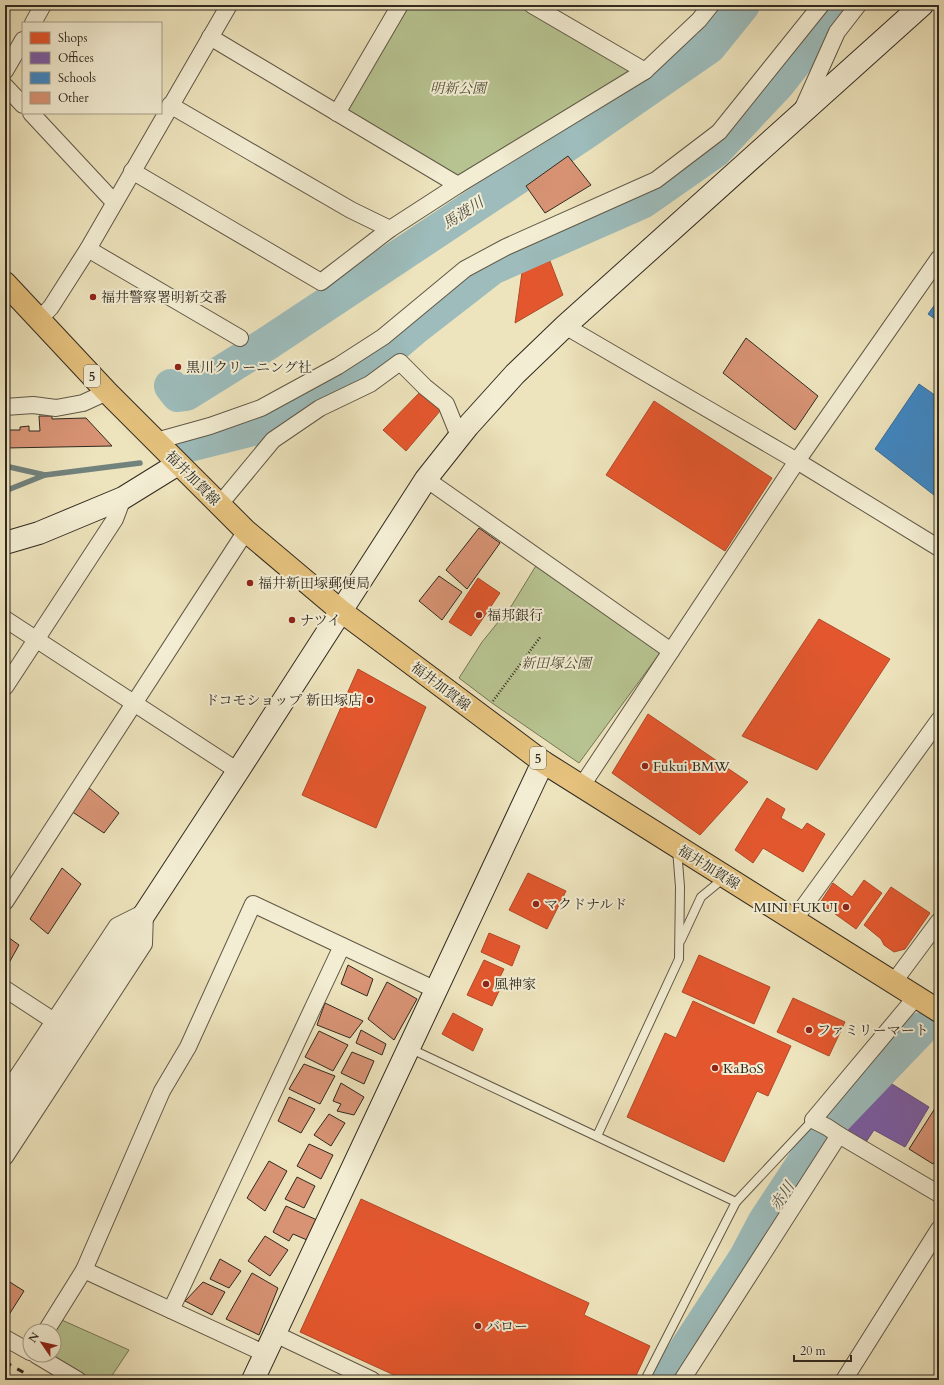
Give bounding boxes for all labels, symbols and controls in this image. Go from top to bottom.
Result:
legend [22,22,162,114]
text: Shops [58,30,87,46]
text: Offices [58,50,94,66]
text: Schools [58,70,96,86]
park label: 明新公園 [430,79,488,98]
text: Other [58,90,89,106]
water label: 馬渡川 [439,191,489,234]
place label: 福井警察署明新交番 [101,288,227,307]
marker: 福井警察署明新交番 [88,292,98,302]
place label: 黒川クリーニング社 [186,358,312,377]
marker: 黒川クリーニング社 [173,362,183,372]
road number: 5 [84,365,100,387]
street label: 福井加賀線 [161,447,224,510]
place label: 福井新田塚郵便局 [258,574,370,593]
marker: 福井新田塚郵便局 [245,578,255,588]
place label: 福邦銀行 [487,606,543,625]
marker: 福邦銀行 [474,610,484,620]
place label: ナツイ [300,611,341,630]
marker: ナツイ [287,615,297,625]
park label: 新田塚公園 [521,654,593,673]
street label: 福井加賀線 [407,658,474,715]
place label: ドコモショップ 新田塚店 [205,691,362,710]
marker: ドコモショップ 新田塚店 [365,695,375,705]
road number: 5 [530,747,546,769]
place label: Fukui BMW [653,757,730,776]
marker: Fukui BMW [640,761,650,771]
street label: 福井加賀線 [674,841,743,894]
place label: マクドナルド [544,895,627,914]
place label: MINI FUKUI [754,898,838,917]
marker: マクドナルド [531,899,541,909]
marker: MINI FUKUI [841,902,851,912]
place label: 風神家 [494,975,536,994]
marker: 風神家 [481,979,491,989]
place label: ファミリーマート [817,1021,929,1040]
marker: ファミリーマート [804,1025,814,1035]
place label: KaBoS [723,1059,764,1078]
marker: KaBoS [710,1063,720,1073]
water label: 赤川 [765,1176,800,1214]
place label: バロー [486,1317,528,1336]
marker: バロー [473,1321,483,1331]
north arrow [22,1323,62,1363]
text: N [25,1329,43,1346]
scale bar [794,1337,851,1363]
text: 20 m [800,1343,827,1359]

